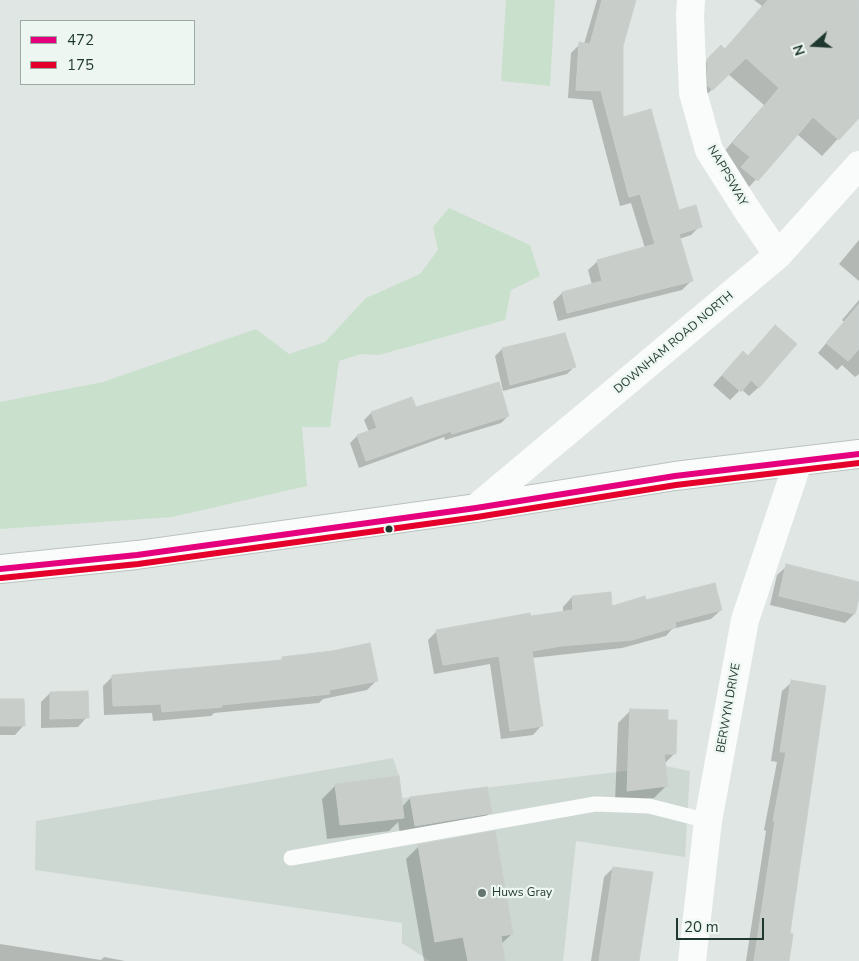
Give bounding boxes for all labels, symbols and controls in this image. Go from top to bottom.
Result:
legend [20,20,195,85]
north arrow [789,20,839,70]
text: 472 [67,30,94,50]
text: N [789,42,810,58]
text: 175 [67,55,94,75]
street label: NAPPSWAY [704,143,750,209]
street label: DOWNHAM ROAD NORTH [611,289,737,397]
unlabelled marker [384,524,394,534]
street label: BERWYN DRIVE [714,662,744,754]
place label: Huws Gray [492,886,552,900]
marker: Huws Gray [476,887,488,899]
scale bar [679,908,766,940]
text: 20 m [684,917,719,937]

